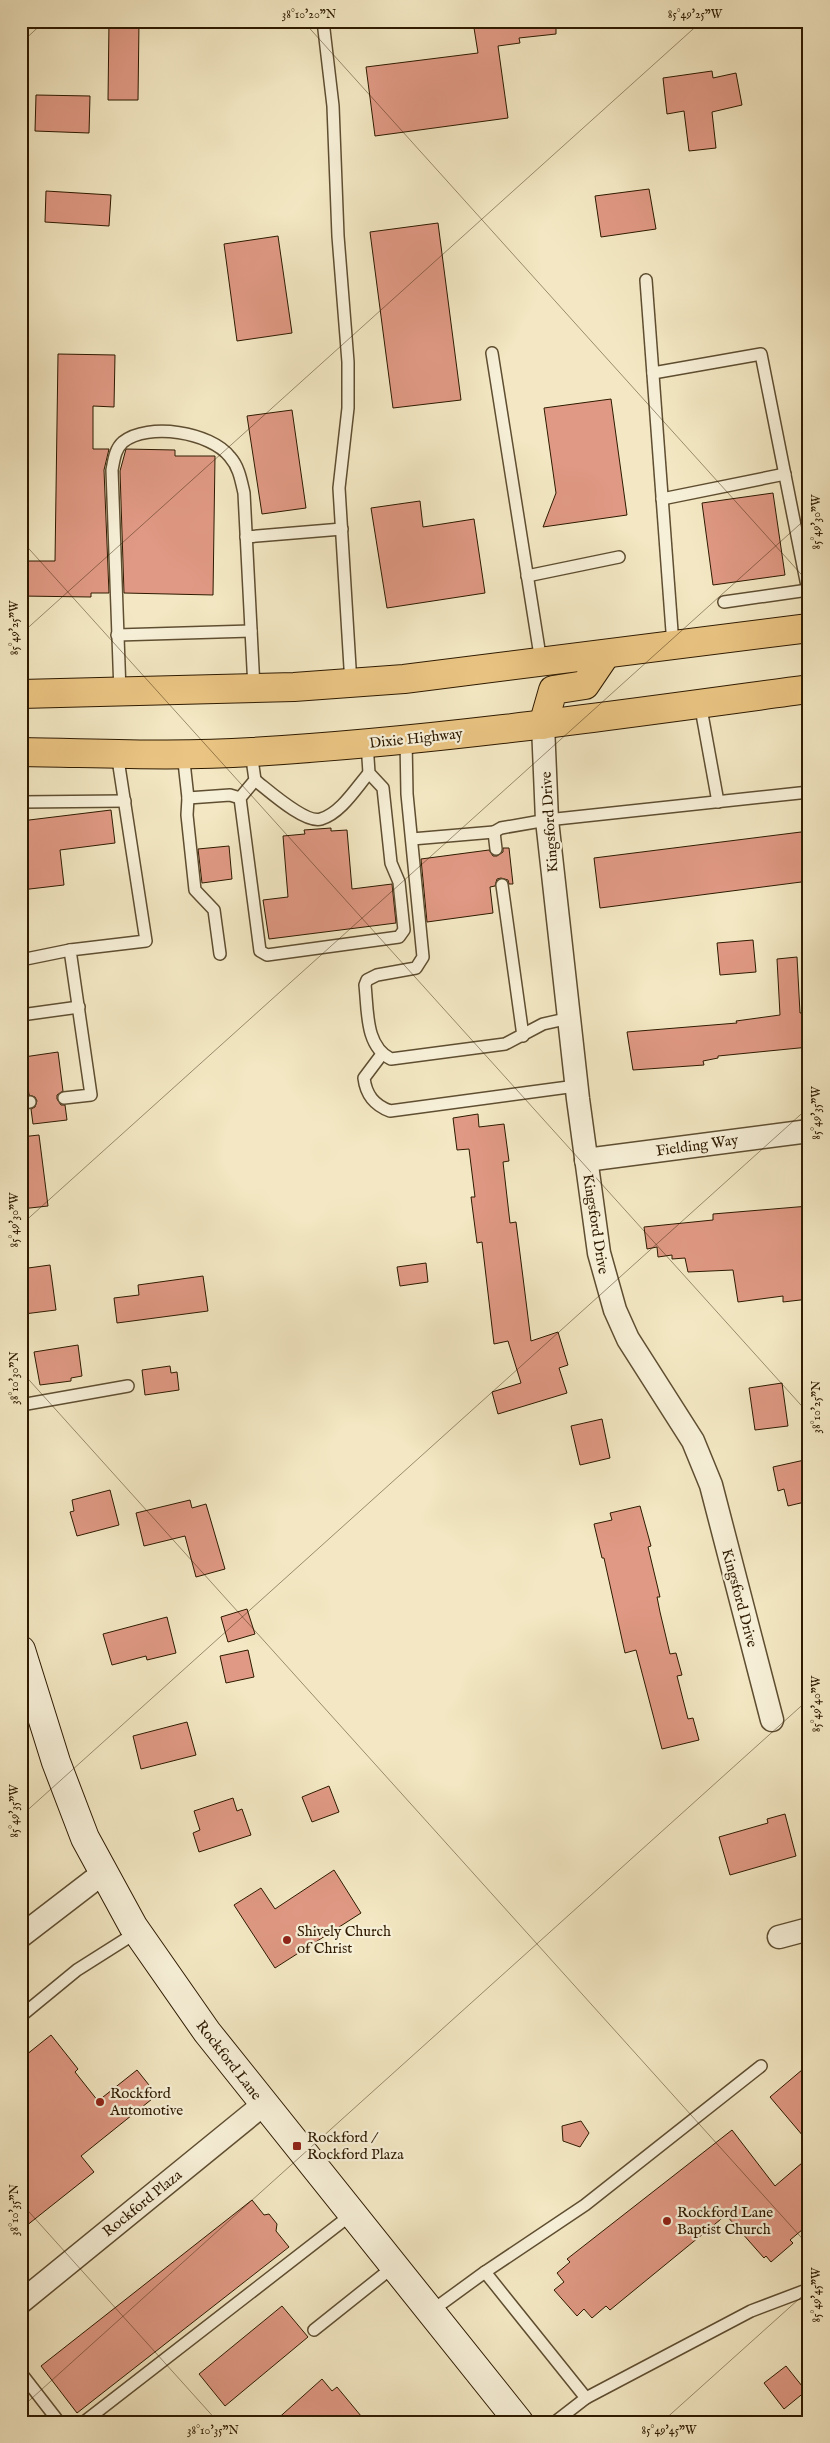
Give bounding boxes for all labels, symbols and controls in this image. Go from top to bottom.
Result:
text: 38°10'20"N [282,7,337,22]
text: 85°49'25"W [668,7,723,22]
text: 85°49'30"W [809,494,824,550]
text: 85°49'25"W [7,600,22,655]
street label: Dixie Highway [368,724,464,753]
street label: Kingsford Drive [536,771,563,873]
text: 85°49'35"W [809,1086,824,1140]
street label: Fielding Way [655,1130,740,1161]
street label: Kingsford Drive [578,1173,613,1276]
text: 85°49'30"W [7,1192,22,1248]
text: 38°10'30"N [7,1351,22,1405]
text: 38°10'25"N [809,1380,824,1433]
street label: Kingsford Drive [717,1547,762,1650]
text: 85°49'40"W [809,1675,824,1732]
text: 85°49'35"W [7,1784,22,1838]
place label: Shively Church of Christ [297,1922,391,1958]
marker: Shively Church of Christ [281,1934,293,1946]
street label: Rockford Lane [192,2017,266,2104]
place label: Rockford Automotive [109,2084,183,2120]
marker: Rockford Automotive [94,2096,106,2108]
place label: Rockford / Rockford Plaza [307,2128,404,2164]
marker: Rockford / Rockford Plaza [291,2140,303,2152]
street label: Rockford Plaza [99,2165,186,2241]
text: 38°10'35"N [7,2183,22,2236]
place label: Rockford Lane Baptist Church [677,2203,773,2239]
marker: Rockford Lane Baptist Church [661,2215,673,2227]
text: 85°49'45"W [809,2267,824,2322]
text: 38°10'35"N [187,2423,240,2438]
text: 85°49'45"W [642,2423,697,2438]

